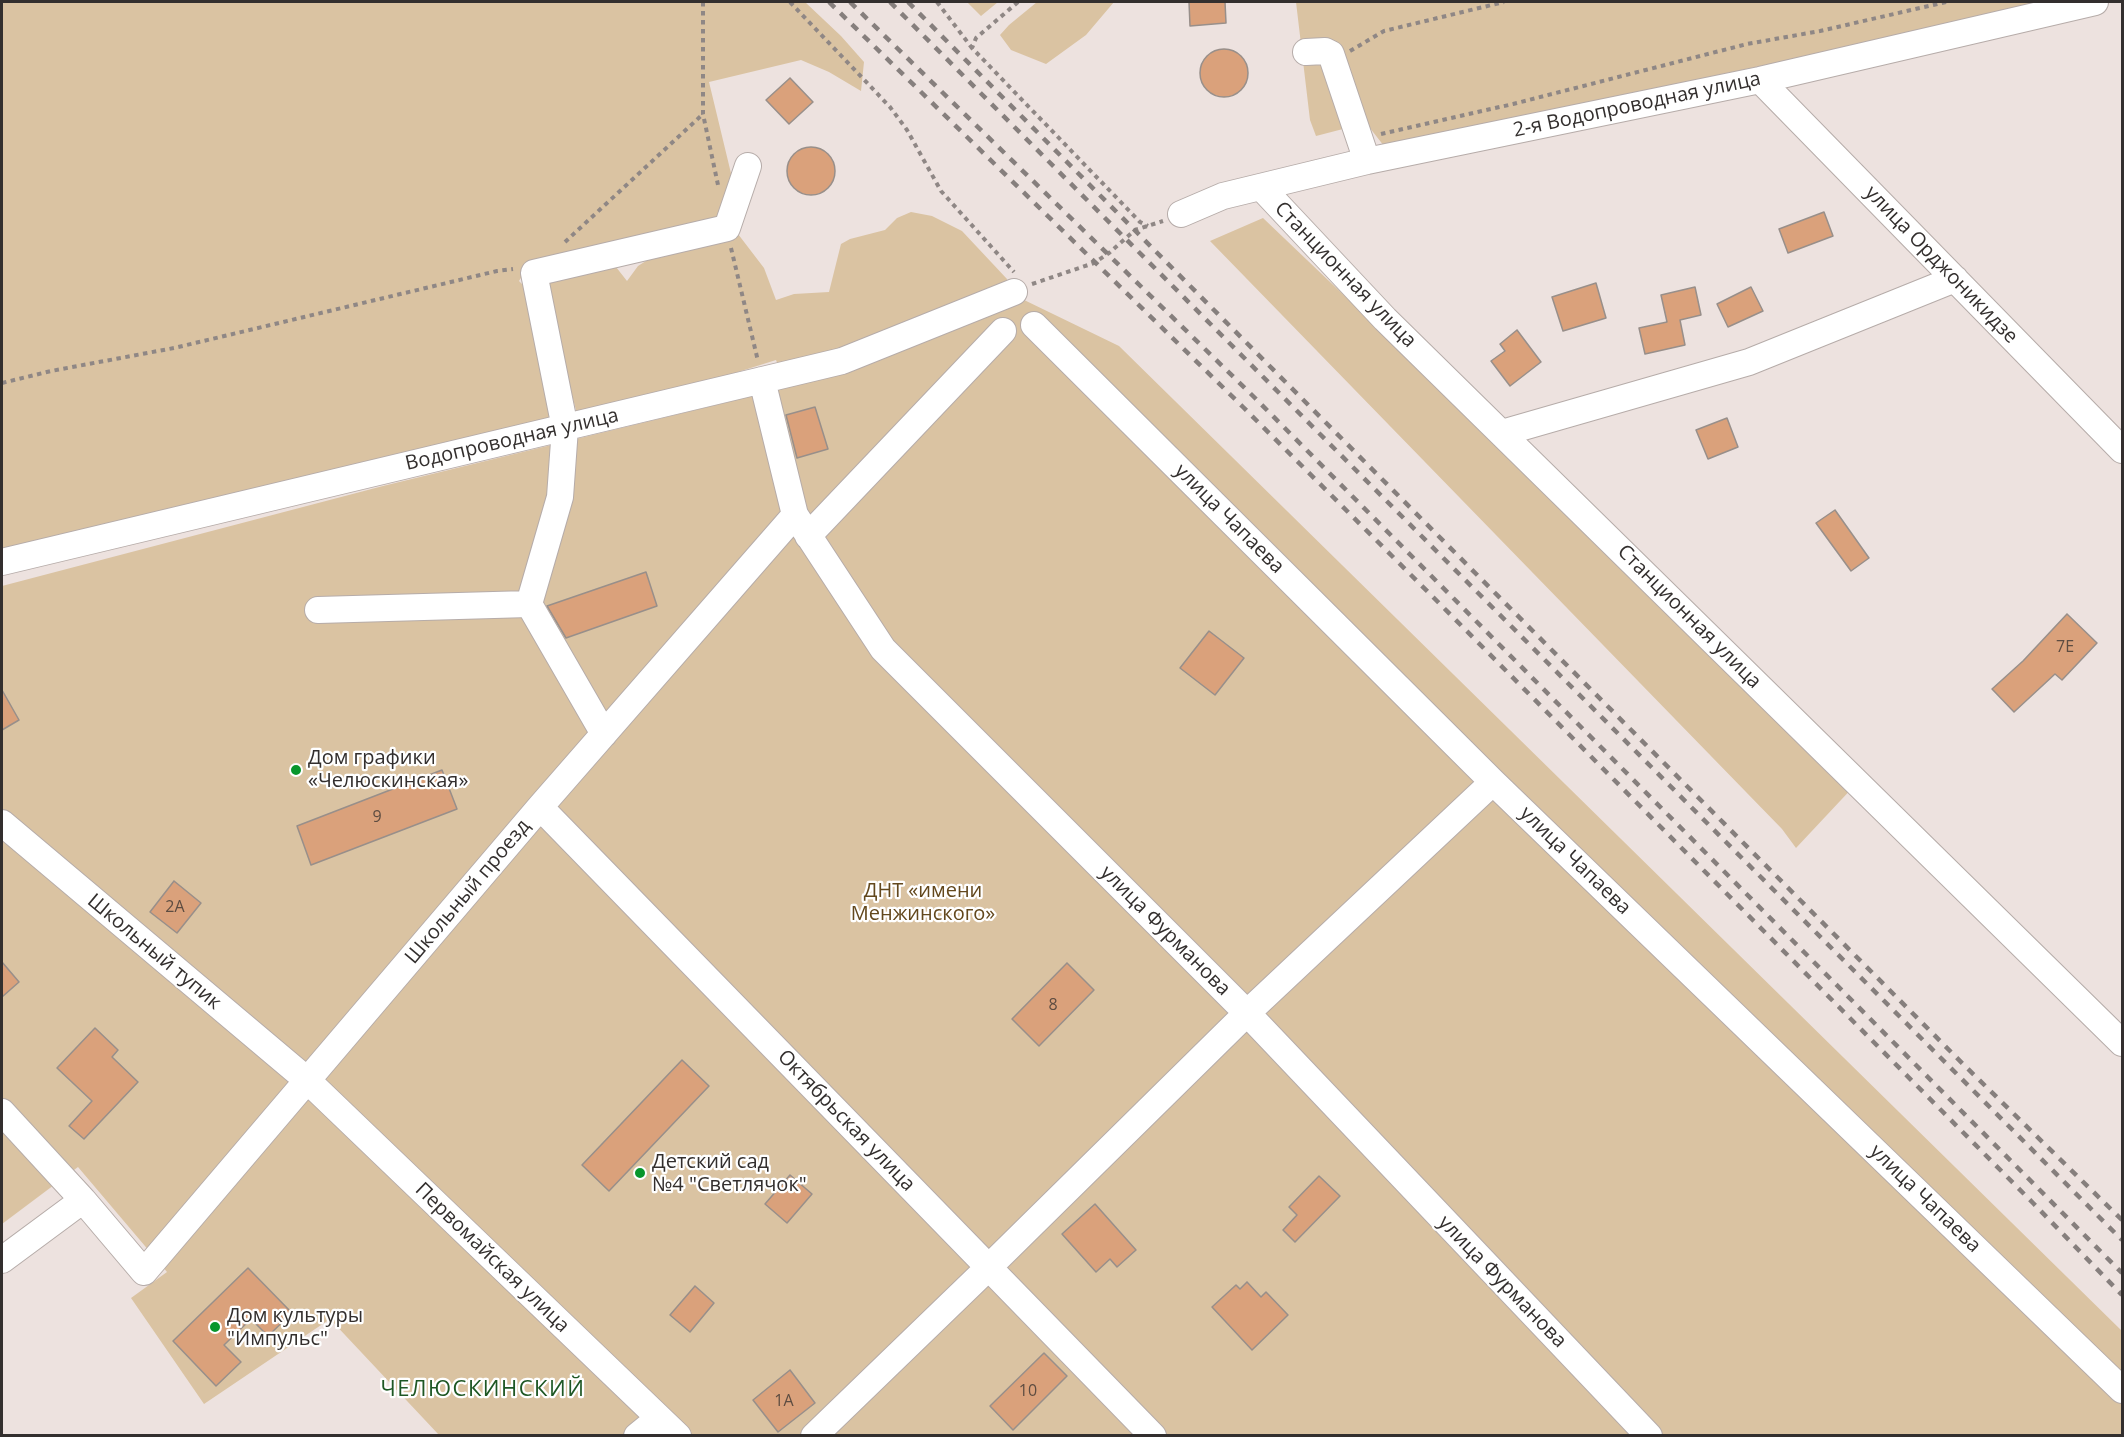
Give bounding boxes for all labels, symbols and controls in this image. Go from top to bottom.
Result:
street label: 2-я Водопроводная улица [1511,67,1763,143]
street label: улица Орджоникидзе [1859,181,2023,349]
street label: Станционная улица [1269,197,1421,353]
street label: Водопроводная улица [403,404,621,476]
street label: улица Чапаева [1169,459,1289,579]
street label: Станционная улица [1612,540,1766,694]
house number: 7Е [2056,637,2074,657]
place label: Дом графики «Челюскинская» [308,746,468,793]
marker: Дом графики «Челюскинская» [289,763,303,777]
street label: улица Чапаева [1514,802,1636,920]
house number: 9 [372,807,382,827]
street label: Школьный проезд [401,815,535,969]
street label: улица Фурманова [1095,861,1235,1001]
park label: ДНТ «имени Менжинского» [851,879,995,926]
street label: Школьный тупик [82,889,226,1015]
house number: 2А [165,897,185,917]
house number: 8 [1048,995,1058,1015]
street label: Октябрьская улица [772,1045,920,1197]
street label: улица Чапаева [1864,1140,1986,1258]
place label: Детский сад №4 "Светлячок" [652,1150,807,1197]
marker: Детский сад №4 "Светлячок" [633,1166,647,1180]
street label: Первомайская улица [410,1178,574,1338]
street label: улица Фурманова [1433,1211,1571,1353]
place label: Дом культуры "Импульс" [227,1304,363,1351]
marker: Дом культуры "Импульс" [208,1320,222,1334]
district label: ЧЕЛЮСКИНСКИЙ [381,1377,585,1403]
house number: 10 [1019,1381,1037,1401]
house number: 1А [774,1391,794,1411]

